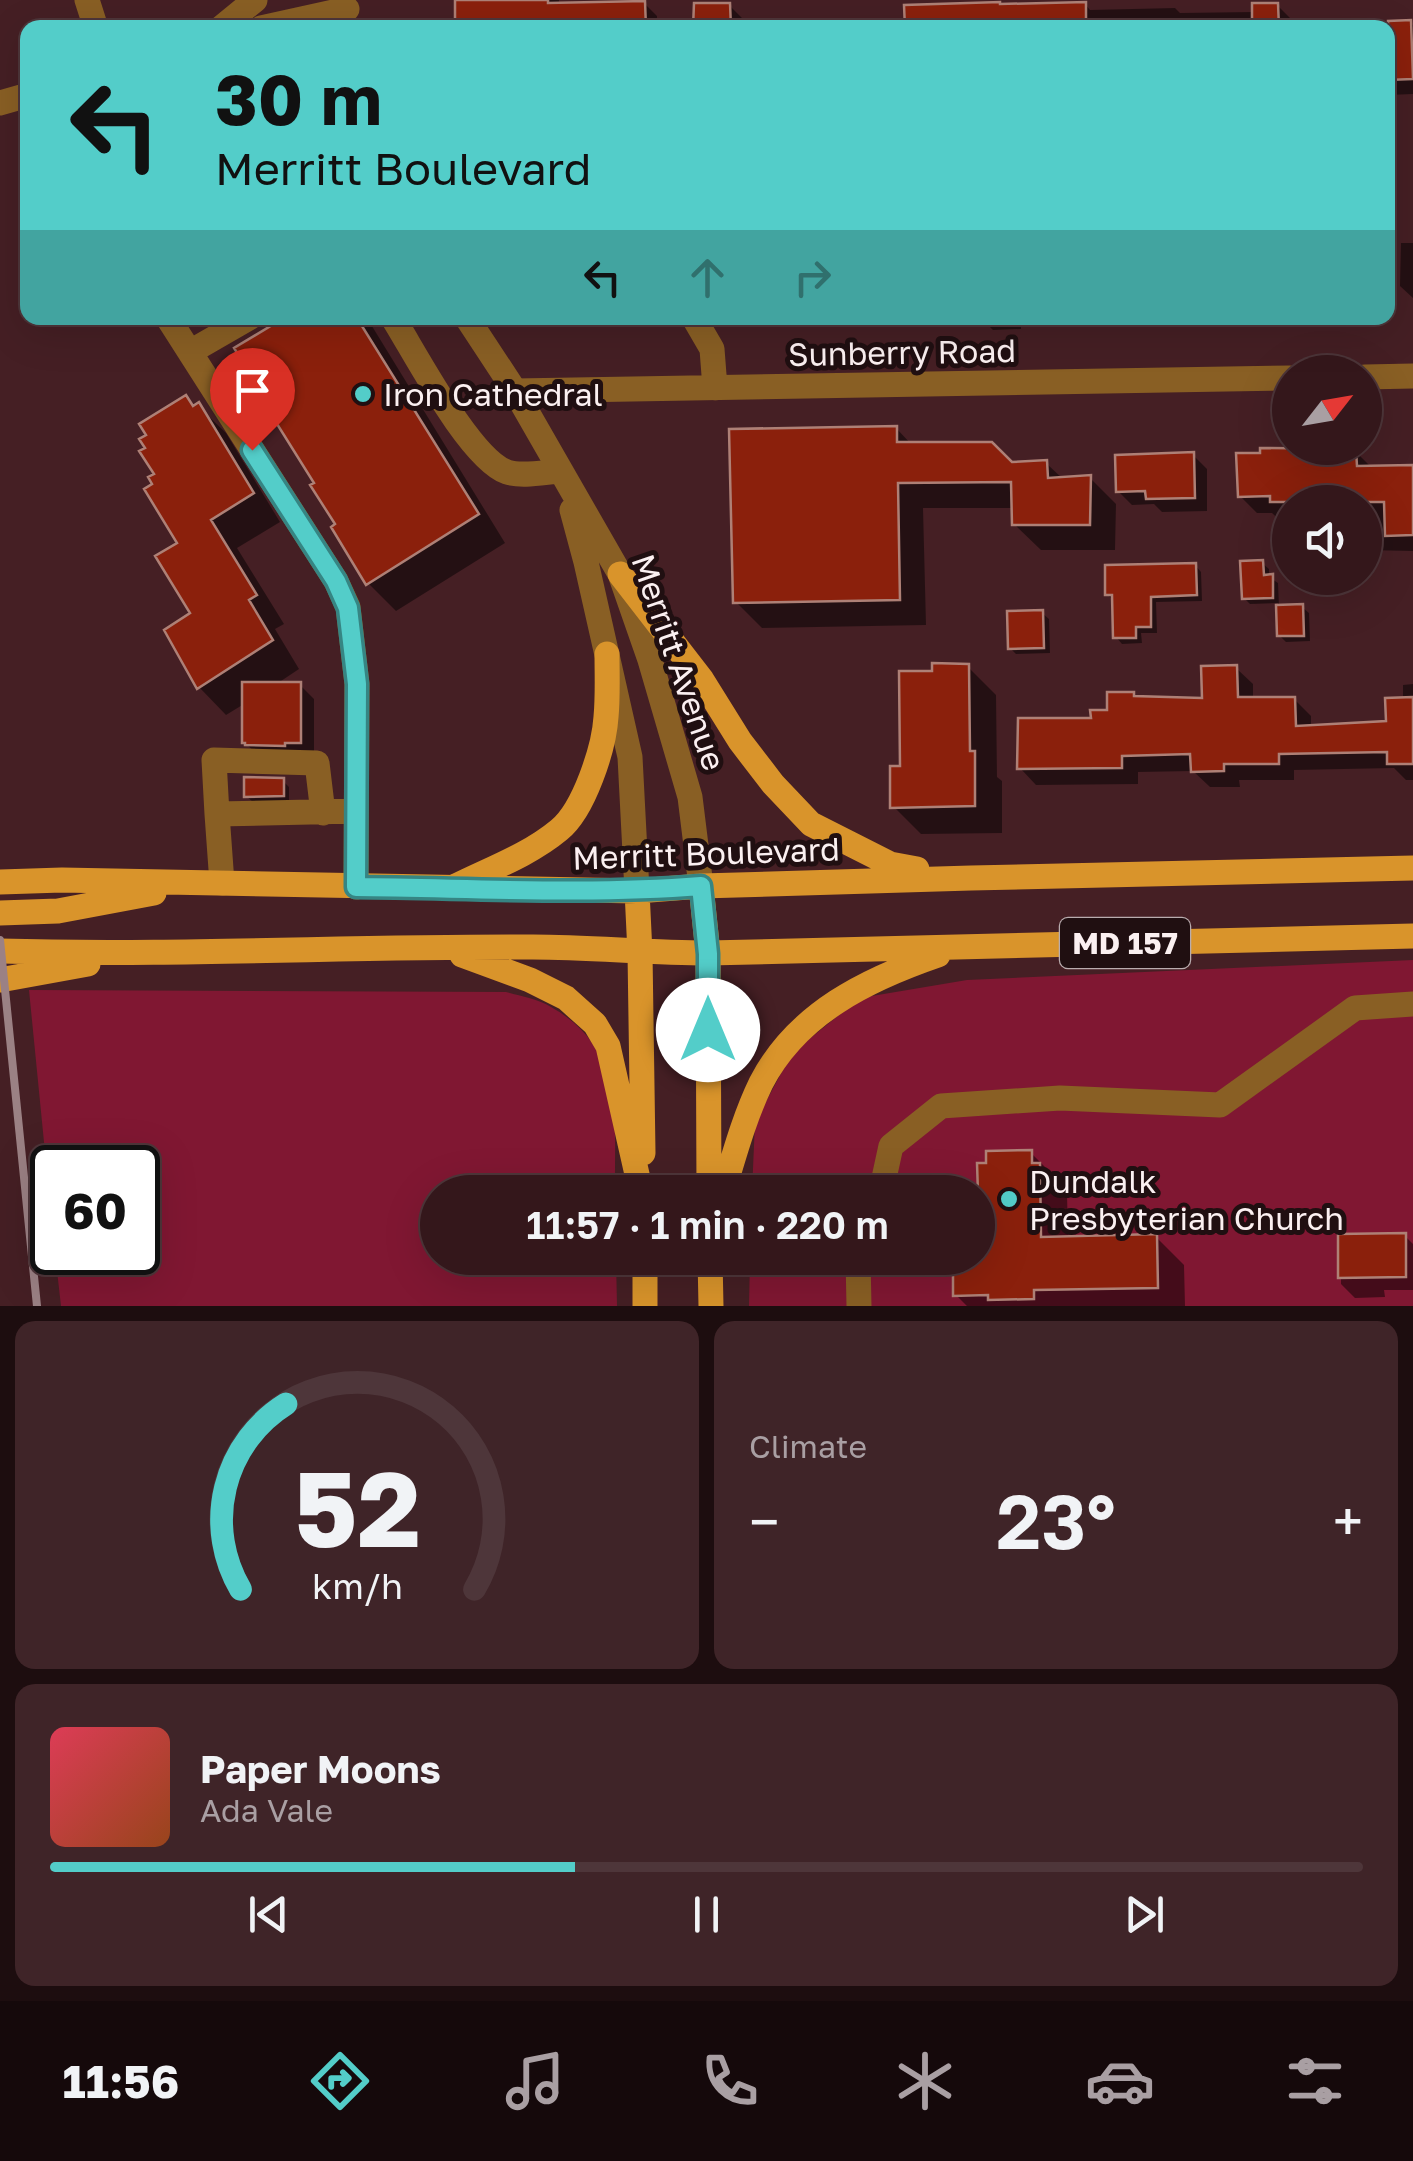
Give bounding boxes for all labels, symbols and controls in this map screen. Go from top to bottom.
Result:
text: 30 m [215,56,382,140]
icon: left [50,60,180,190]
text: Merritt Boulevard [215,141,591,195]
icon: left [575,250,630,305]
icon: ahead [680,250,735,305]
icon: right [785,250,840,305]
street label: Sunberry Road [788,331,1016,373]
pin [210,348,295,451]
north arrow [1272,355,1382,465]
map controls [1272,355,1382,595]
icon: arrive [225,363,280,418]
place label: Iron Cathedral [383,375,603,413]
marker: Iron Cathedral [352,383,374,405]
button: sound [1272,485,1382,595]
street label: Merritt Avenue [624,549,734,775]
street label: Merritt Boulevard [572,829,840,877]
road number: MD 157 [1060,918,1190,968]
position arrow [656,978,760,1082]
speed limit sign: 60 [30,1145,160,1275]
place label: Dundalk Presbyterian Church [1029,1162,1344,1237]
marker: Dundalk Presbyterian Church [998,1188,1020,1210]
text: 11:57 · 1 min · 220 m [526,1202,889,1247]
text: Climate [749,1427,867,1465]
text: 52 [294,1445,420,1570]
text: 23° [996,1475,1116,1566]
text: − [749,1488,779,1554]
text: + [1333,1488,1363,1554]
text: km/h [312,1564,402,1607]
text: Paper Moons [200,1746,441,1791]
text: Ada Vale [200,1791,333,1829]
icon: previous [241,1887,296,1942]
icon: pause [679,1887,734,1942]
icon: next [1117,1887,1172,1942]
icon: directions [305,2046,375,2116]
icon: music [500,2046,570,2116]
icon: phone [695,2046,765,2116]
icon: climate [890,2046,960,2116]
icon: car [1085,2046,1155,2116]
icon: filters [1280,2046,1350,2116]
text: 11:56 [63,2054,179,2108]

